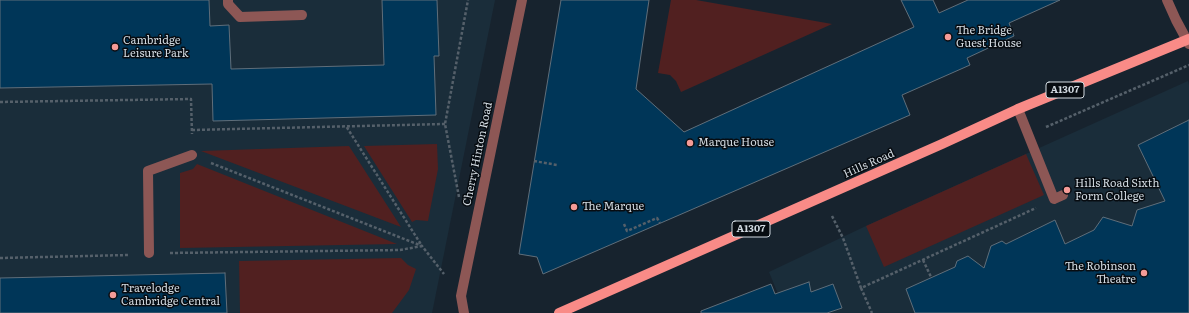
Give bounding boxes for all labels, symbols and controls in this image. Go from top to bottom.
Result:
place label: The Bridge Guest House [956,24,1021,50]
marker: The Bridge Guest House [943,32,953,42]
place label: Cambridge Leisure Park [123,34,188,60]
marker: Cambridge Leisure Park [110,42,120,52]
road number: A1307 [1046,82,1084,98]
street label: Cherry Hinton Road [461,101,495,207]
place label: Marque House [698,136,774,150]
marker: Marque House [685,138,695,148]
street label: Hills Road [842,147,896,181]
place label: Hills Road Sixth Form College [1075,177,1159,203]
marker: Hills Road Sixth Form College [1062,185,1072,195]
place label: The Marque [582,200,644,214]
marker: The Marque [569,202,579,212]
road number: A1307 [732,221,770,237]
place label: The Robinson Theatre [1065,260,1136,286]
marker: The Robinson Theatre [1139,268,1149,278]
place label: Travelodge Cambridge Central [121,282,220,308]
marker: Travelodge Cambridge Central [108,290,118,300]

